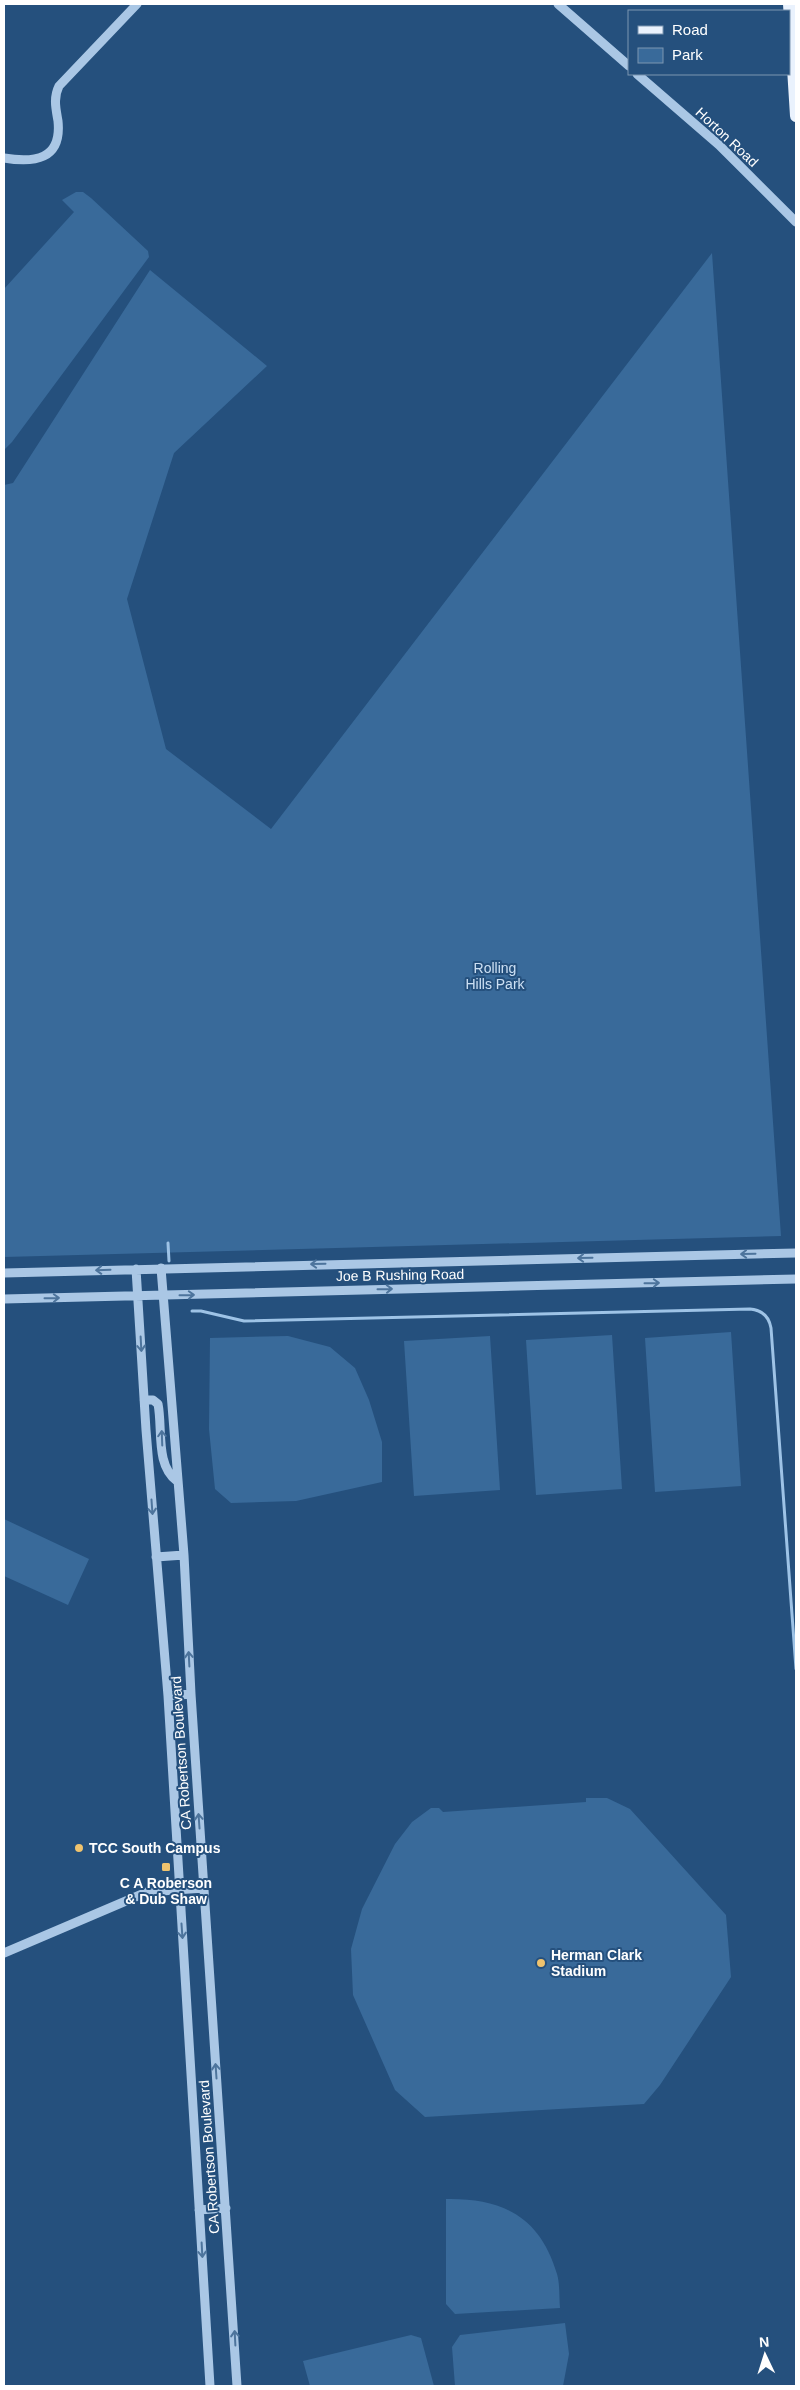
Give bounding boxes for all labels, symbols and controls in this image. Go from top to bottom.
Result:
legend [628,10,790,75]
text: Road [672,21,708,38]
text: Park [672,46,703,63]
street label: Horton Road [693,104,761,170]
park label: Rolling Hills Park [465,960,526,992]
one-way arrow [740,1249,756,1259]
one-way arrow [577,1253,594,1263]
one-way arrow [310,1259,326,1269]
one-way arrow [95,1265,111,1274]
street label: Joe B Rushing Road [336,1266,464,1284]
one-way arrow [644,1278,660,1287]
one-way arrow [376,1285,392,1294]
one-way arrow [179,1290,195,1299]
one-way arrow [44,1293,60,1302]
one-way arrow [137,1336,146,1352]
one-way arrow [158,1430,167,1446]
one-way arrow [147,1498,157,1514]
one-way arrow [184,1651,194,1668]
street label: CA Robertson Boulevard [168,1676,194,1830]
one-way arrow [195,1814,204,1830]
place label: TCC South Campus [89,1840,221,1856]
marker: TCC South Campus [73,1842,85,1854]
marker: C A Roberson & Dub Shaw [160,1861,172,1873]
place label: C A Roberson & Dub Shaw [120,1875,212,1907]
one-way arrow [177,1922,186,1938]
place label: Herman Clark Stadium [551,1947,642,1979]
marker: Herman Clark Stadium [535,1957,547,1969]
one-way arrow [212,2063,221,2079]
street label: CA Robertson Boulevard [196,2080,222,2234]
one-way arrow [197,2242,206,2258]
one-way arrow [230,2330,239,2346]
north arrow [740,2330,790,2380]
text: N [758,2334,770,2350]

